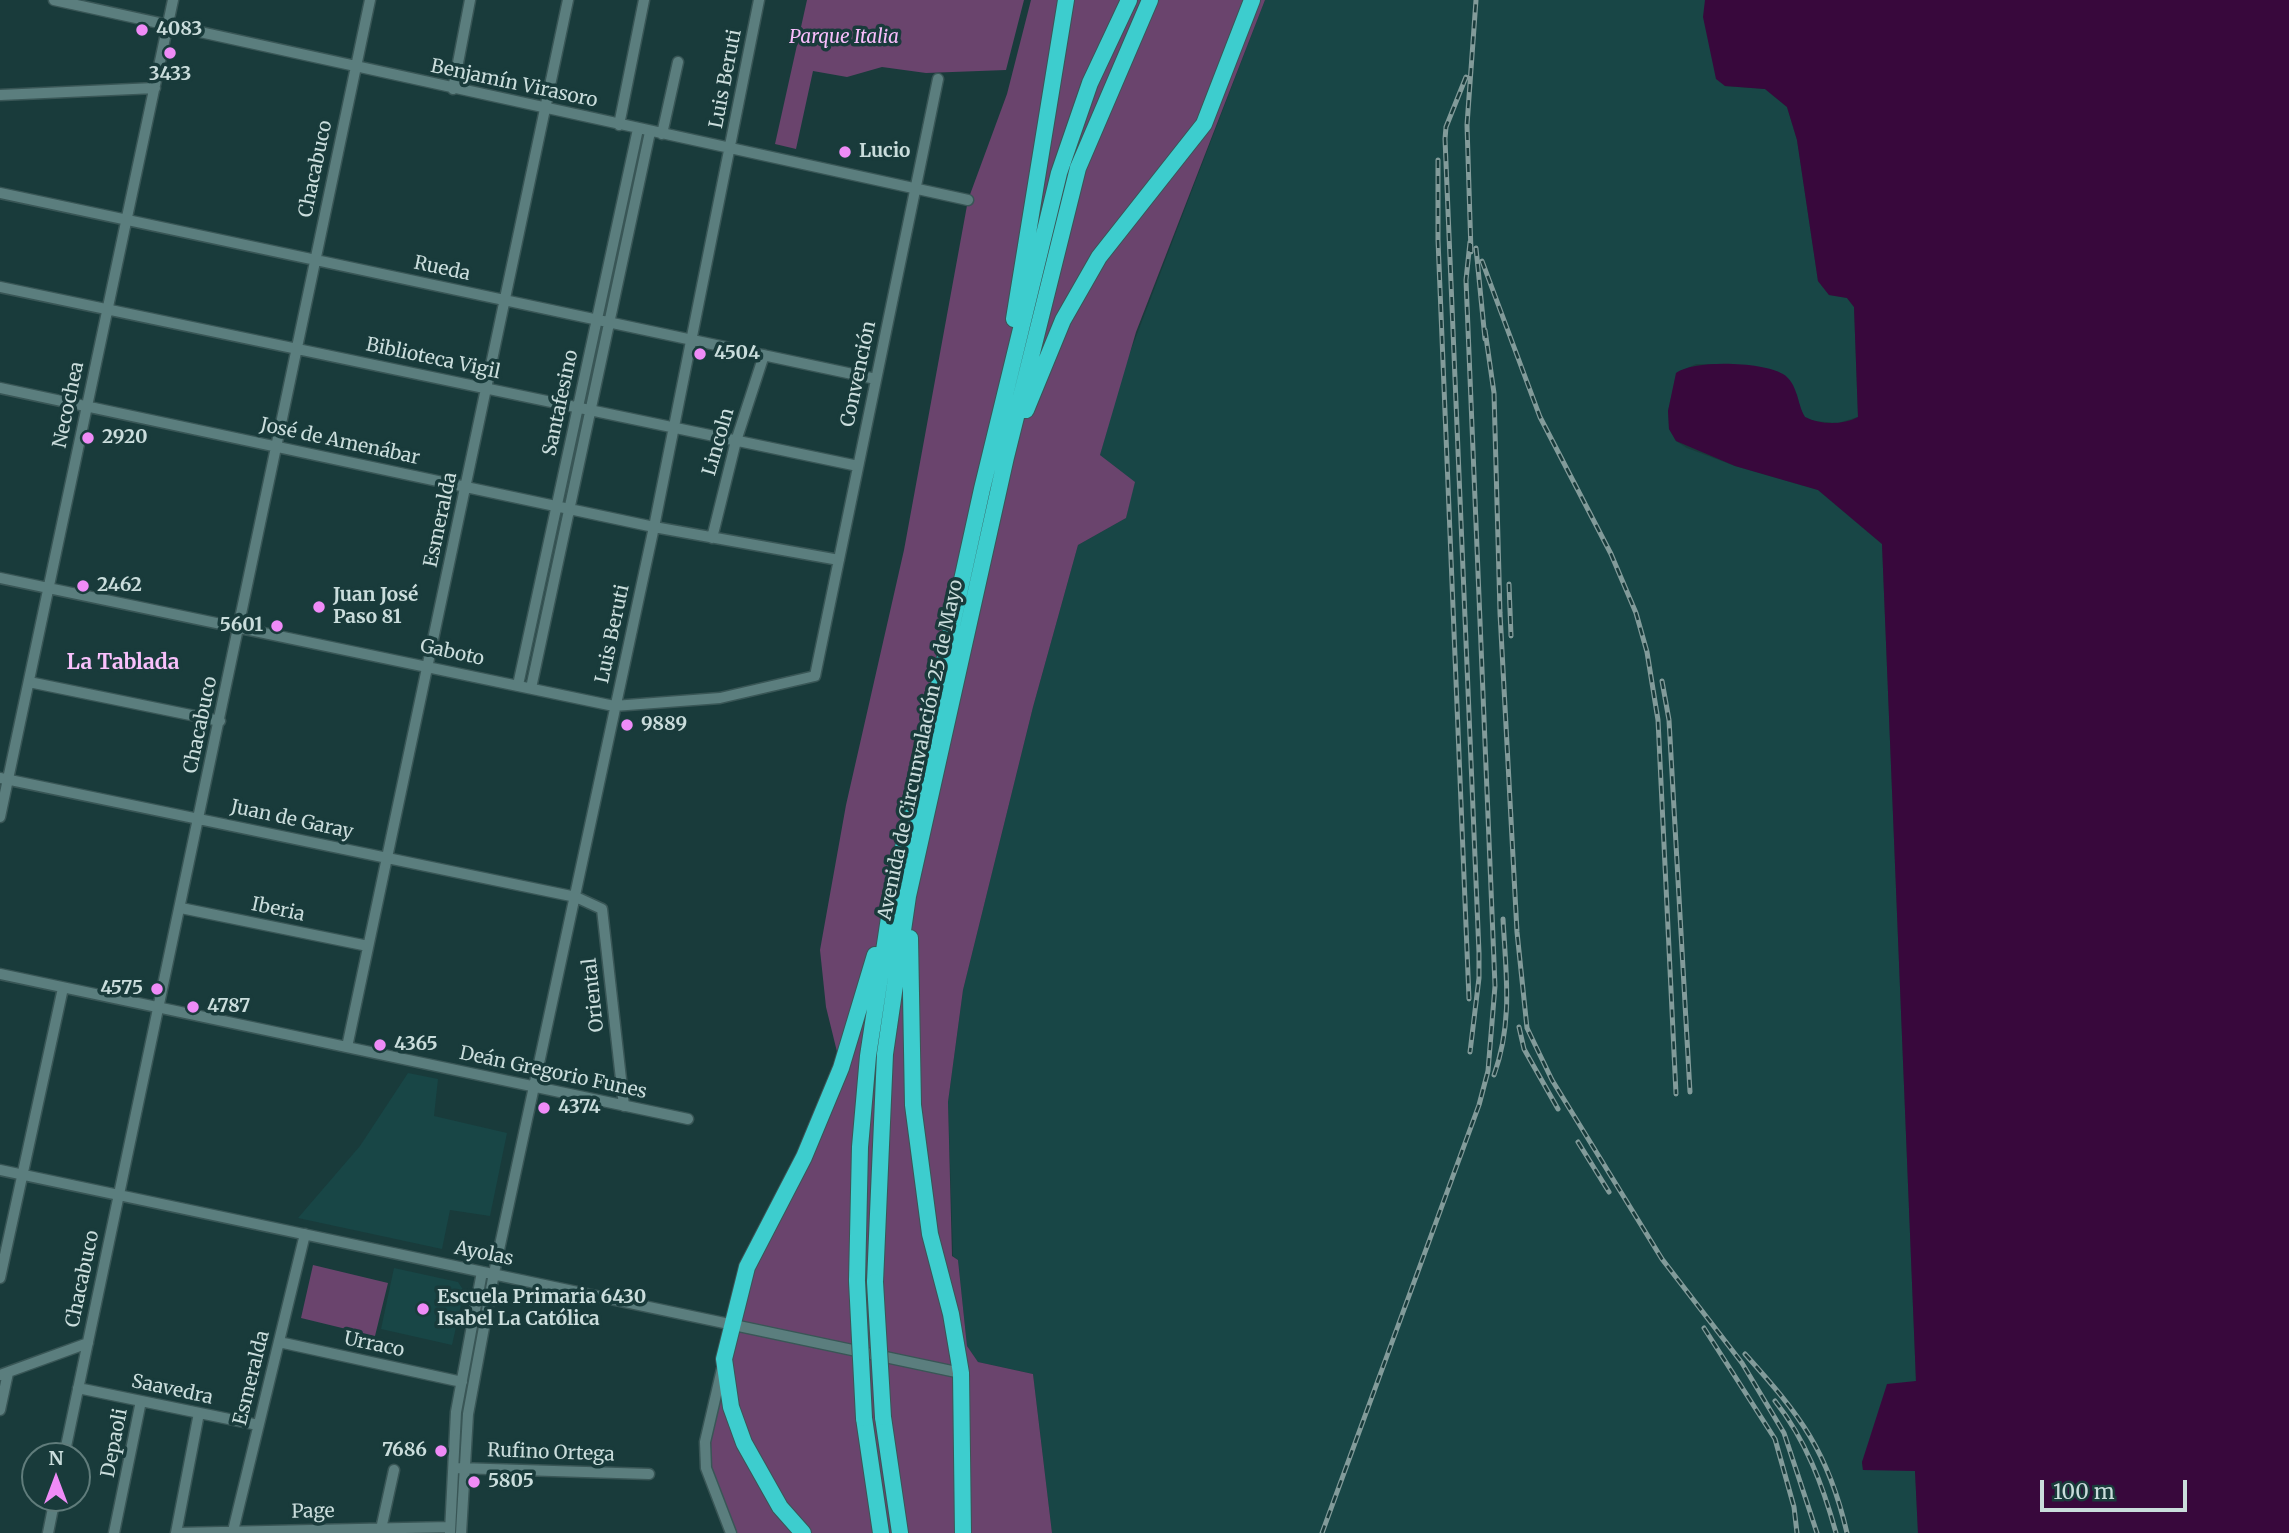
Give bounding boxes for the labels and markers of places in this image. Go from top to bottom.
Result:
place label: 4083 [156,19,202,41]
marker: 4083 [134,22,150,38]
marker: 3433 [162,45,178,61]
place label: 3433 [149,64,191,86]
place label: Lucio [859,141,910,163]
marker: Lucio [837,144,853,160]
place label: 4504 [714,343,760,365]
marker: 4504 [692,346,708,362]
place label: 2920 [102,427,147,449]
marker: 2920 [80,430,96,446]
place label: 2462 [97,575,142,597]
marker: 2462 [75,578,91,594]
place label: Juan José Paso 81 [333,585,418,629]
marker: Juan José Paso 81 [311,599,327,615]
place label: 5601 [220,615,263,637]
marker: 5601 [269,618,285,634]
place label: 9889 [641,714,687,736]
marker: 9889 [619,717,635,733]
place label: 4575 [100,978,143,1000]
marker: 4575 [149,981,165,997]
place label: 4787 [207,996,250,1018]
marker: 4787 [185,999,201,1015]
place label: 4365 [394,1034,438,1056]
marker: 4365 [372,1037,388,1053]
place label: 4374 [558,1097,601,1119]
marker: 4374 [536,1100,552,1116]
place label: Escuela Primaria 6430 Isabel La Católica [437,1287,646,1331]
marker: Escuela Primaria 6430 Isabel La Católica [415,1301,431,1317]
place label: 7686 [382,1440,427,1462]
marker: 7686 [433,1443,449,1459]
place label: 5805 [488,1471,534,1493]
marker: 5805 [466,1474,482,1490]

